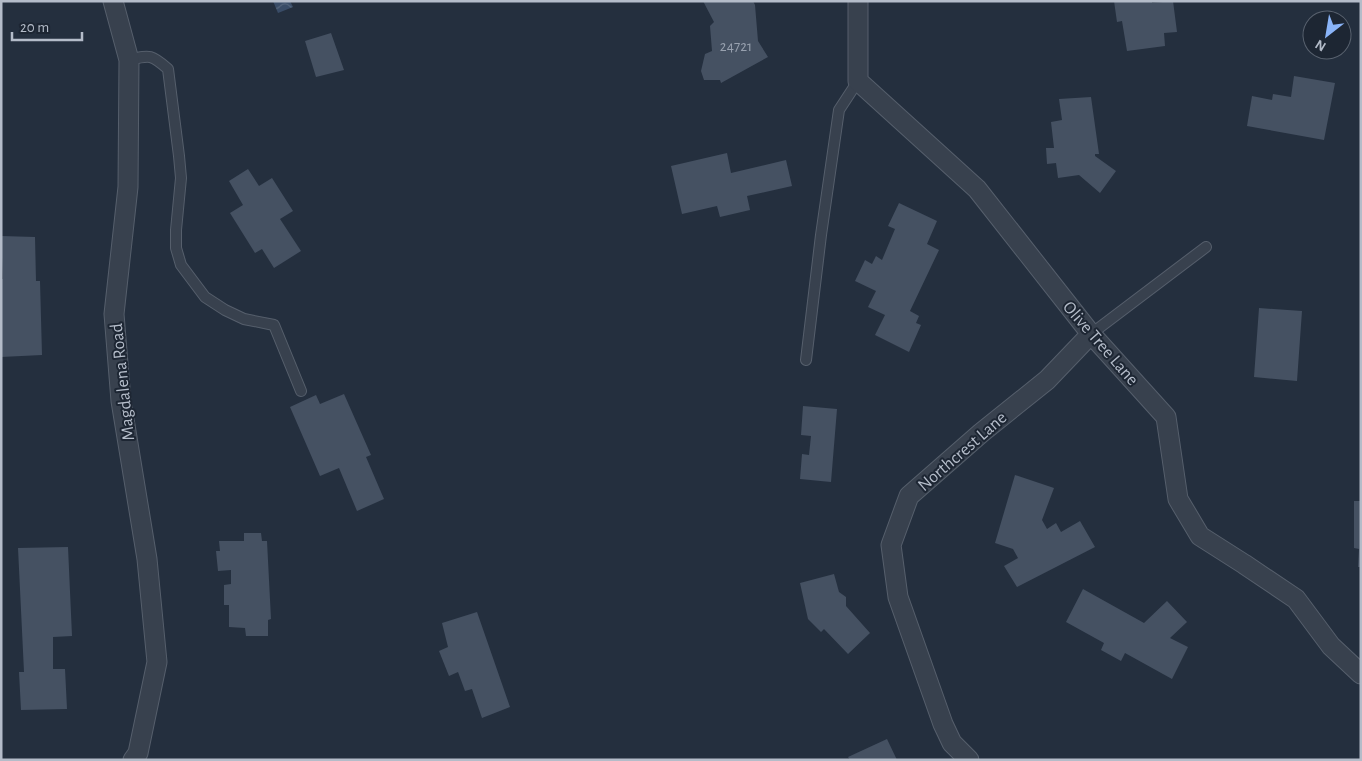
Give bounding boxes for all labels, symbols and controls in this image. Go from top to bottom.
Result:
scale bar [12,10,82,42]
north arrow [1302,10,1352,60]
text: 20 m [20,20,49,35]
text: N [1313,37,1329,54]
house number: 24721 [720,39,752,54]
street label: Olive Tree Lane [1059,298,1142,389]
street label: Magdalena Road [108,322,138,441]
street label: Northcrest Lane [915,409,1010,495]

